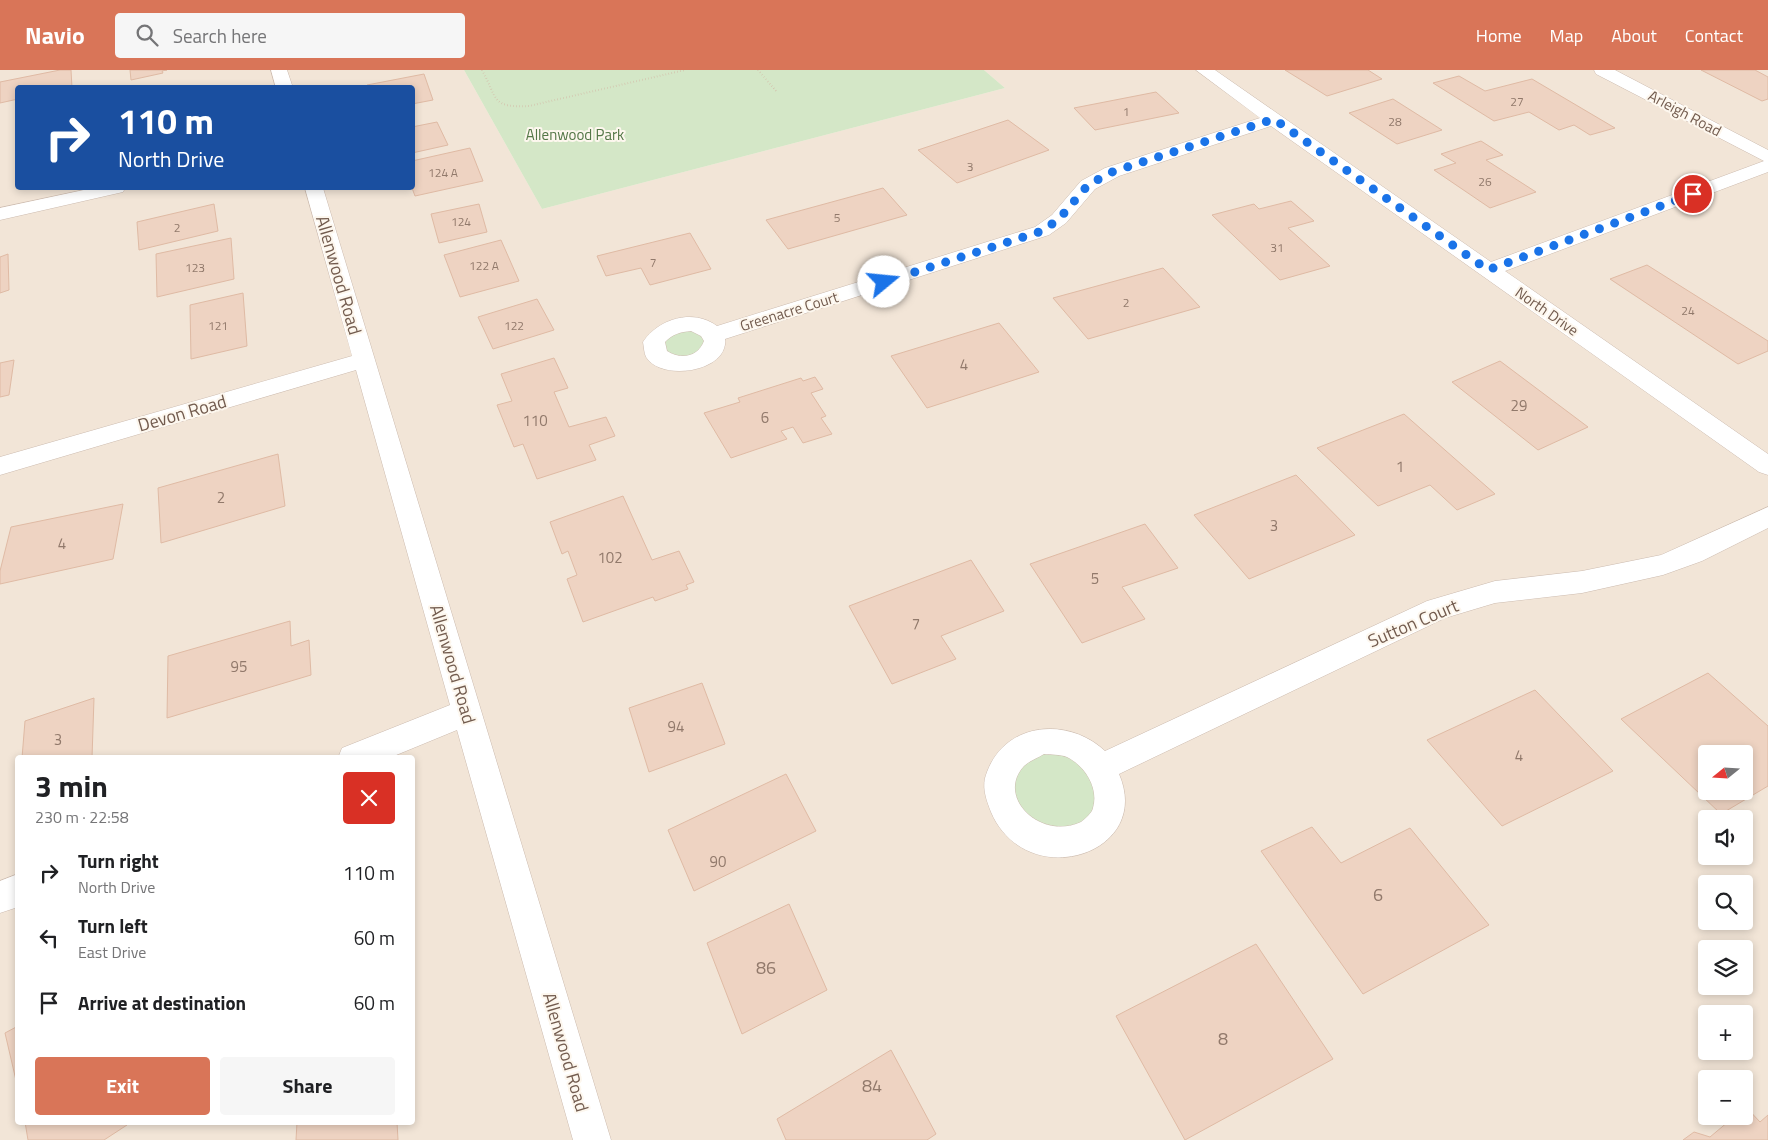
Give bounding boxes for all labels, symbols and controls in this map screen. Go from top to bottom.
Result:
search box [115,13,465,58]
text: Navio [25,17,85,53]
icon: search [133,21,161,49]
text: Search here [173,21,267,50]
text: Home [1476,22,1522,49]
text: Map [1550,22,1583,49]
text: About [1611,22,1657,49]
text: Contact [1685,22,1743,49]
street label: Arleigh Road [1644,84,1726,142]
house number: 27 [1510,92,1524,111]
text: 110 m [118,94,214,148]
house number: 1 [1123,102,1129,121]
icon: right [35,105,100,170]
house number: 28 [1388,112,1402,131]
park label: Allenwood Park [526,123,624,146]
text: North Drive [118,142,224,176]
house number: 3 [967,157,973,176]
house number: 124 A [428,163,458,182]
house number: 26 [1478,172,1492,191]
pin [1672,173,1714,215]
icon: arrive [1679,180,1707,208]
house number: 5 [834,208,841,227]
street label: Allenwood Road [309,212,369,338]
house number: 124 [451,212,471,231]
house number: 2 [174,218,180,237]
house number: 31 [1270,238,1284,257]
house number: 7 [650,253,656,272]
position arrow [857,255,909,307]
house number: 122 A [469,256,499,275]
house number: 123 [185,258,205,277]
street label: North Drive [1511,281,1583,341]
street label: Greenacre Court [737,285,842,337]
house number: 2 [1123,293,1129,312]
house number: 24 [1681,301,1695,320]
house number: 121 [208,316,228,335]
house number: 122 [504,316,524,335]
house number: 4 [960,353,968,376]
street label: Devon Road [134,387,230,439]
house number: 29 [1511,394,1527,417]
house number: 6 [761,406,769,429]
house number: 110 [522,409,548,432]
house number: 1 [1396,455,1404,478]
house number: 2 [217,486,225,509]
house number: 3 [1270,514,1278,537]
house number: 4 [58,532,66,555]
house number: 102 [597,546,623,569]
house number: 5 [1091,567,1099,590]
street label: Sutton Court [1363,591,1463,654]
street label: Allenwood Road [423,601,483,727]
house number: 7 [912,612,920,635]
house number: 95 [231,655,247,678]
house number: 94 [668,715,684,738]
house number: 3 [54,728,62,751]
house number: 4 [1515,744,1523,767]
north arrow [1698,745,1752,800]
map controls [1698,745,1753,1125]
text: 3 min [35,763,108,809]
button: close [343,772,395,824]
text: 230 m · 22:58 [35,805,129,829]
button: sound [1698,810,1753,865]
text: Turn right [78,846,159,875]
house number: 90 [710,850,726,873]
text: 110 m [343,858,395,887]
icon: right [35,859,63,887]
text: North Drive [78,875,155,899]
button: search [1698,875,1753,930]
house number: 6 [1373,881,1383,908]
text: Turn left [78,911,148,940]
text: 60 m [354,923,395,952]
icon: left [35,924,63,952]
text: East Drive [78,940,146,964]
button: layers [1698,940,1753,995]
house number: 86 [756,954,776,981]
text: Arrive at destination [78,988,246,1017]
text: 60 m [354,988,395,1017]
icon: arrive [35,989,63,1017]
street label: Allenwood Road [536,989,596,1115]
button: + [1698,1005,1753,1060]
house number: 8 [1218,1025,1228,1052]
button: Exit [35,1057,210,1115]
button: Share [220,1057,395,1115]
button: − [1698,1070,1753,1125]
house number: 84 [862,1072,882,1099]

